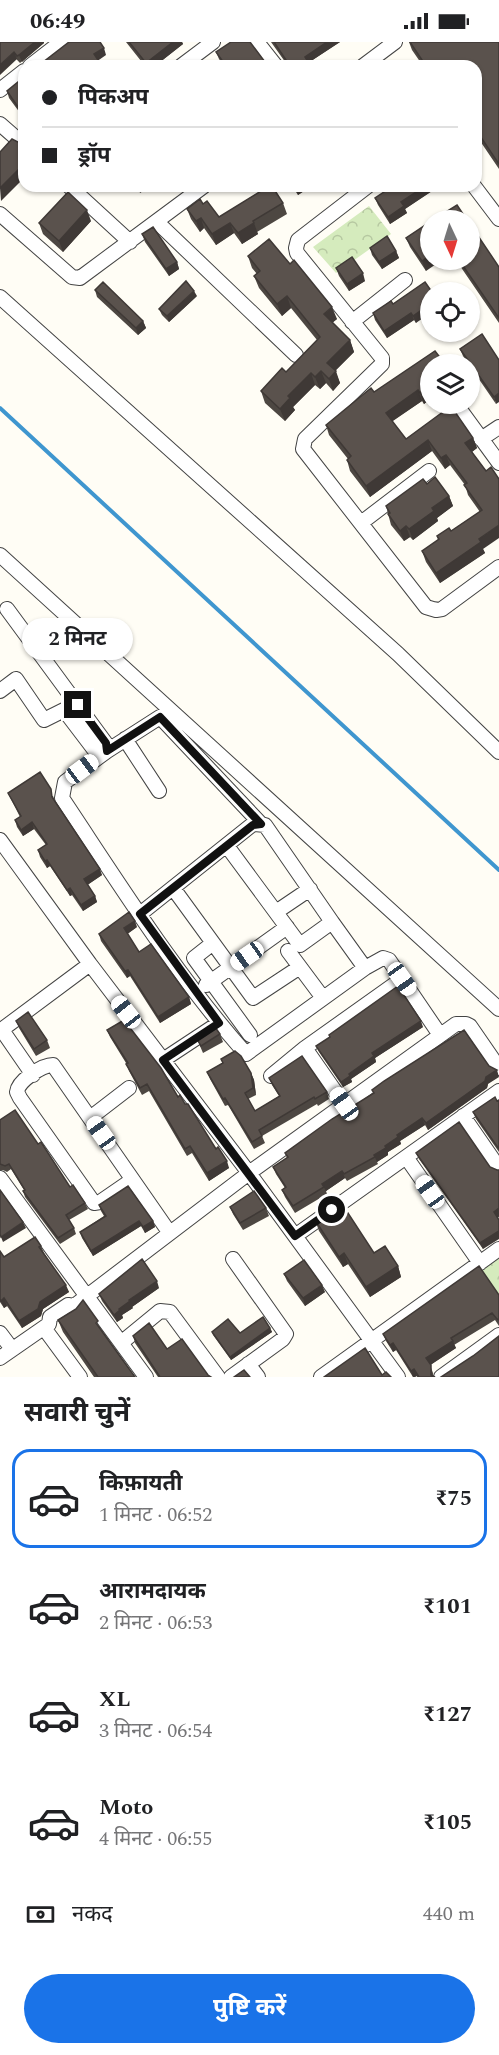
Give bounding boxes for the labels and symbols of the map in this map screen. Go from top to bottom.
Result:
north arrow [420,210,480,270]
callout: 2 मिनट [22,618,134,660]
route end [64,691,91,718]
car [62,751,102,787]
car [227,938,267,974]
car [384,959,420,999]
car [108,992,144,1032]
car [326,1084,362,1124]
car [83,1113,119,1153]
car [412,1172,448,1212]
route start [318,1196,345,1223]

